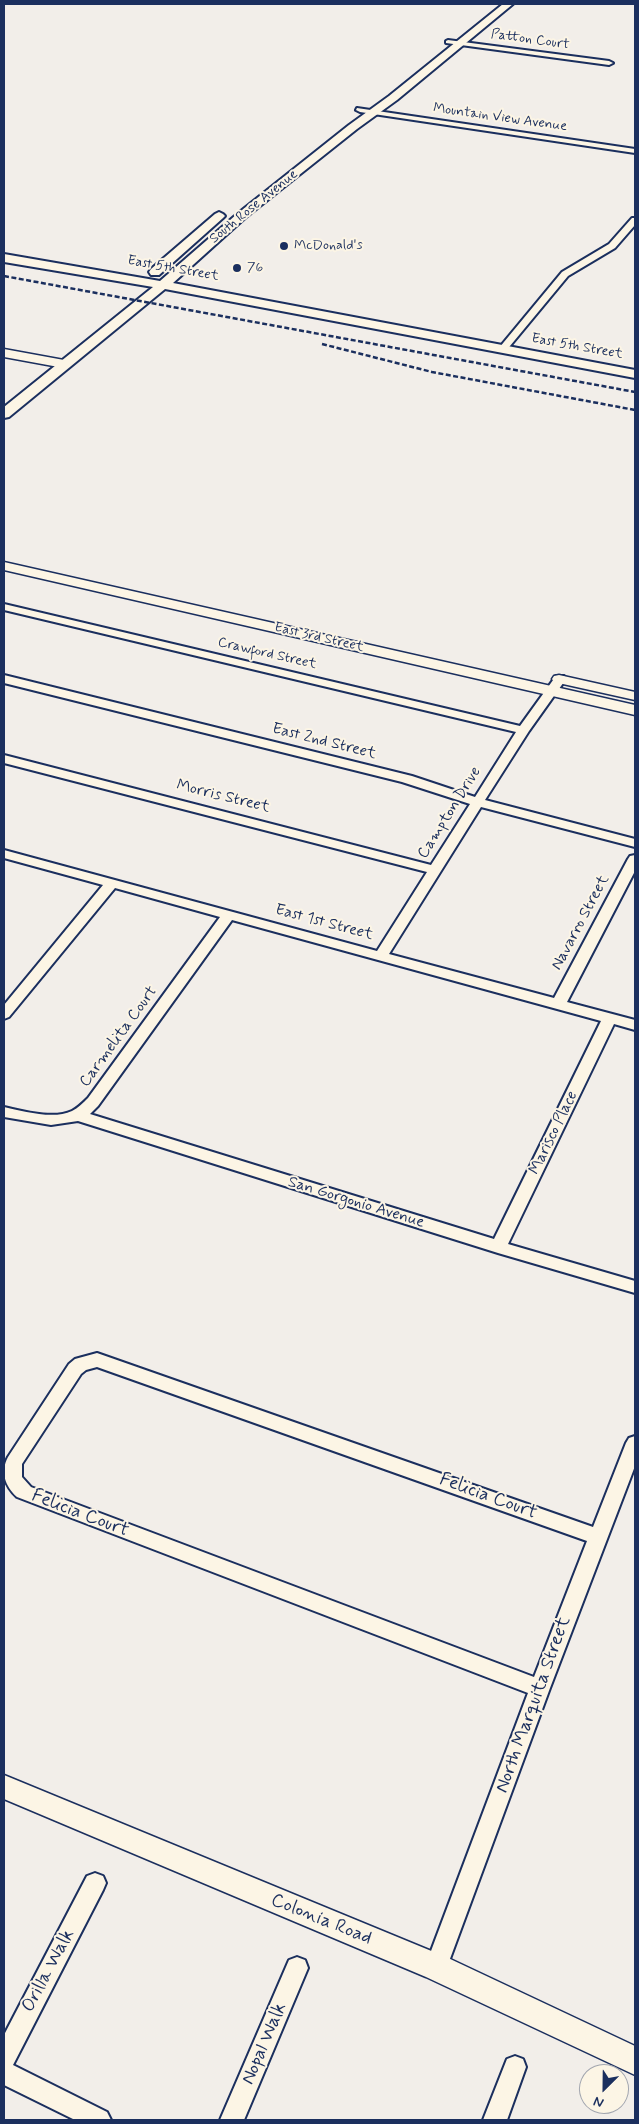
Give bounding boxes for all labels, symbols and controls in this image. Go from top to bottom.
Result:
street label: Patton Court [490,26,570,54]
street label: Mountain View Avenue [432,100,568,136]
street label: South Rose Avenue [207,166,301,248]
place label: McDonald's [294,238,363,254]
marker: McDonald's [278,240,290,252]
street label: East 5th Street [126,253,220,285]
place label: 76 [247,260,263,276]
marker: 76 [231,262,243,274]
street label: East 5th Street [530,331,624,363]
street label: East 3rd Street [273,620,365,656]
street label: Crawford Street [216,634,318,674]
street label: East 2nd Street [270,720,378,764]
street label: Campton Drive [414,763,486,863]
street label: Morris Street [174,776,272,818]
street label: Navarro Street [548,872,614,974]
street label: East 1st Street [273,901,375,945]
street label: Carmelita Court [76,983,162,1091]
street label: Marisco Place [525,1088,583,1178]
street label: San Gorgonio Avenue [285,1173,427,1233]
street label: Felicia Court [436,1469,540,1525]
street label: Felicia Court [28,1485,132,1543]
street label: North Marquita Street [491,1614,577,1796]
street label: Colonia Road [267,1889,375,1951]
street label: Orilla Walk [18,1926,80,2016]
street label: Nopal Walk [238,1999,292,2089]
north arrow [579,2064,629,2114]
text: N [591,2092,606,2112]

